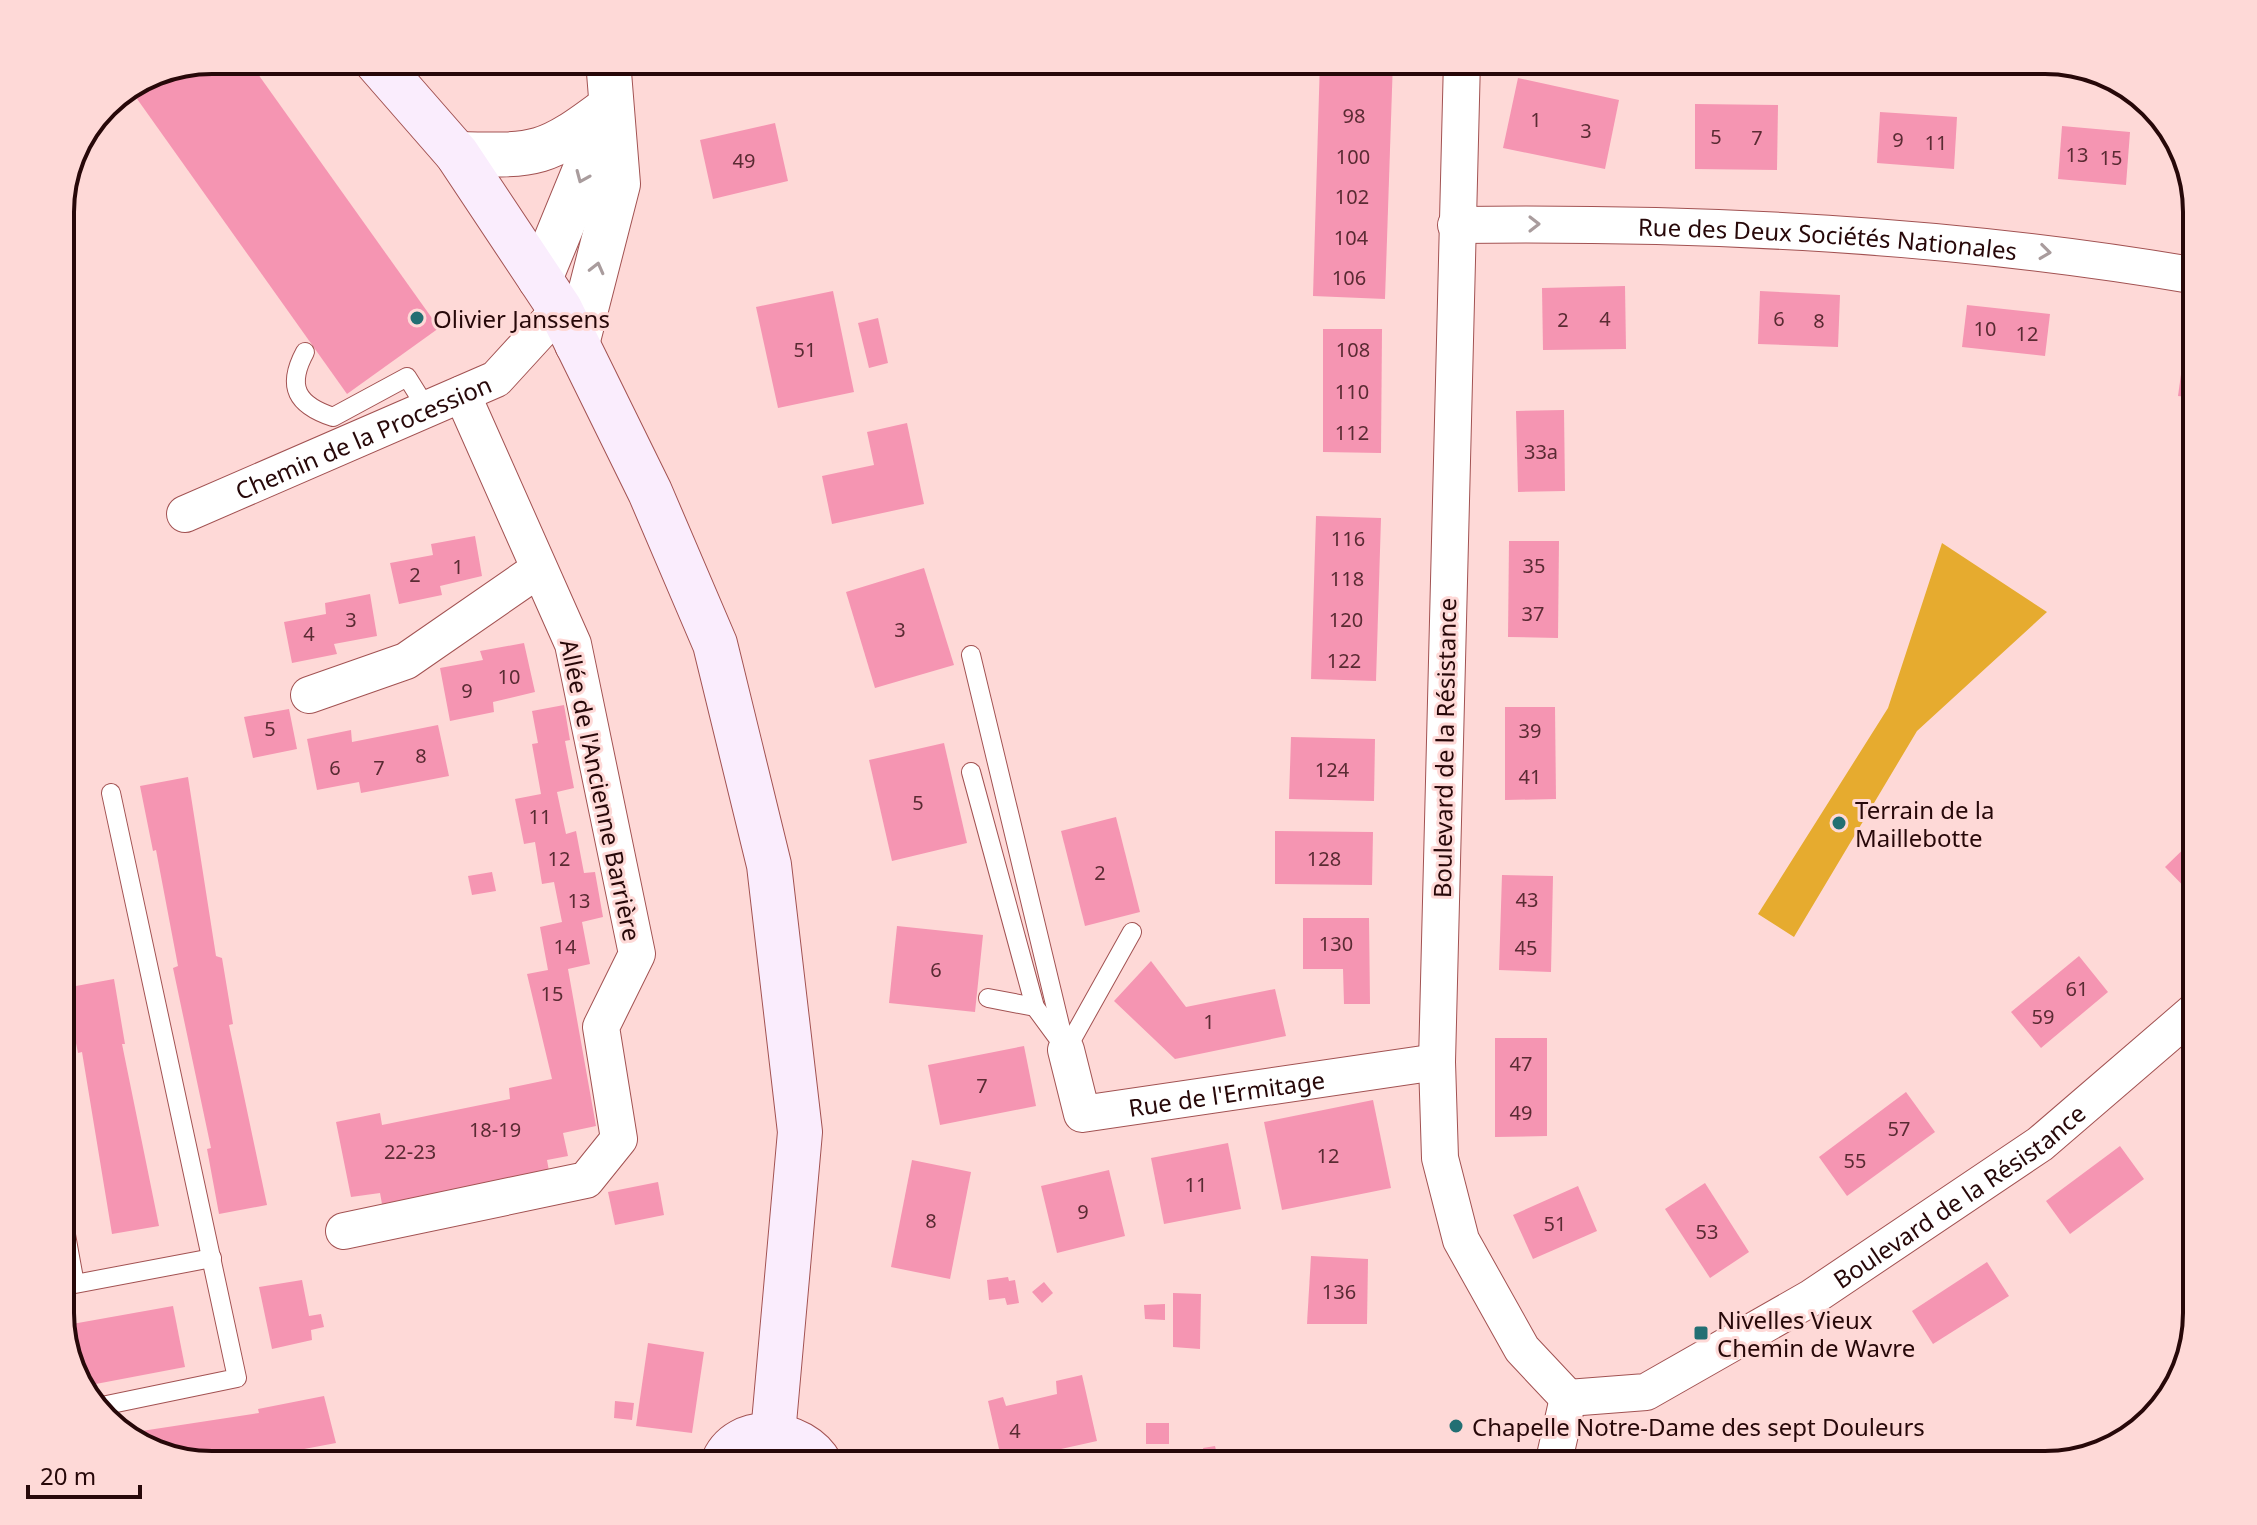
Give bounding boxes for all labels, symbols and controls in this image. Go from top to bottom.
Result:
house number: 98 [1343,102,1365,129]
house number: 1 [1530,106,1542,133]
house number: 3 [1580,117,1592,144]
house number: 5 [1710,123,1722,150]
house number: 7 [1751,124,1763,151]
house number: 9 [1892,126,1904,153]
house number: 11 [1925,129,1947,156]
house number: 13 [2066,141,2088,168]
house number: 100 [1336,143,1370,170]
house number: 15 [2100,144,2122,171]
house number: 49 [733,147,755,174]
one-way arrow [575,169,591,183]
house number: 102 [1335,183,1369,210]
street label: Rue des Deux Sociétés Nationales [1638,209,2019,267]
one-way arrow [1528,215,1541,233]
house number: 104 [1334,224,1369,251]
one-way arrow [2039,244,2052,261]
one-way arrow [587,262,604,276]
house number: 106 [1332,264,1366,291]
place label: Olivier Janssens [433,302,610,335]
house number: 4 [1599,305,1611,332]
house number: 6 [1773,305,1785,332]
house number: 2 [1557,306,1569,333]
house number: 8 [1813,307,1825,334]
marker: Olivier Janssens [408,309,426,327]
house number: 10 [1974,315,1996,342]
house number: 12 [2016,320,2038,347]
house number: 51 [794,336,816,363]
house number: 108 [1336,336,1370,363]
street label: Chemin de la Procession [230,367,496,507]
house number: 110 [1335,378,1369,405]
house number: 112 [1335,419,1369,446]
house number: 33a [1524,438,1558,465]
house number: 116 [1331,525,1365,552]
house number: 35 [1523,552,1545,579]
house number: 1 [452,553,464,580]
house number: 2 [409,561,421,588]
house number: 118 [1330,565,1364,592]
street label: Boulevard de la Résistance [1425,598,1463,898]
house number: 37 [1522,600,1544,627]
house number: 3 [345,606,357,633]
house number: 120 [1329,606,1363,633]
house number: 3 [894,616,906,643]
house number: 4 [303,620,315,647]
street label: Allée de l'Ancienne Barrière [553,636,649,944]
house number: 122 [1327,647,1361,674]
house number: 10 [498,663,520,690]
house number: 9 [461,677,473,704]
house number: 5 [264,715,276,742]
house number: 39 [1519,717,1541,744]
house number: 8 [415,742,427,769]
house number: 6 [329,754,341,781]
house number: 7 [373,754,385,781]
house number: 124 [1315,756,1350,783]
house number: 41 [1519,763,1541,790]
house number: 5 [912,789,924,816]
place label: Terrain de la Maillebotte [1855,793,1994,854]
house number: 11 [529,803,551,830]
marker: Terrain de la Maillebotte [1830,814,1848,832]
house number: 12 [548,845,570,872]
house number: 128 [1307,845,1341,872]
house number: 2 [1094,859,1106,886]
house number: 43 [1516,886,1538,913]
house number: 13 [568,887,590,914]
house number: 130 [1319,930,1353,957]
house number: 14 [554,933,577,960]
house number: 45 [1515,934,1537,961]
house number: 6 [930,956,942,983]
house number: 61 [2066,975,2088,1002]
house number: 15 [541,980,563,1007]
house number: 59 [2032,1003,2054,1030]
house number: 1 [1203,1008,1215,1035]
house number: 47 [1510,1050,1532,1077]
street label: Rue de l'Ermitage [1126,1062,1327,1124]
house number: 7 [976,1072,988,1099]
street label: Boulevard de la Résistance [1826,1096,2092,1295]
house number: 49 [1510,1099,1532,1126]
house number: 57 [1888,1115,1910,1142]
house number: 18-19 [469,1116,521,1143]
house number: 22-23 [384,1138,436,1165]
house number: 12 [1317,1142,1339,1169]
house number: 55 [1844,1147,1866,1174]
house number: 11 [1185,1171,1207,1198]
house number: 9 [1077,1198,1089,1225]
house number: 8 [925,1207,937,1234]
house number: 51 [1544,1210,1566,1237]
house number: 53 [1696,1218,1718,1245]
house number: 136 [1322,1278,1356,1305]
place label: Nivelles Vieux Chemin de Wavre [1717,1303,1915,1364]
marker: Nivelles Vieux Chemin de Wavre [1692,1324,1710,1342]
place label: Chapelle Notre-Dame des sept Douleurs [1472,1410,1925,1443]
house number: 4 [1009,1417,1021,1444]
marker: Chapelle Notre-Dame des sept Douleurs [1447,1417,1465,1435]
scale bar [28,1449,140,1499]
text: 20 m [40,1459,96,1492]

